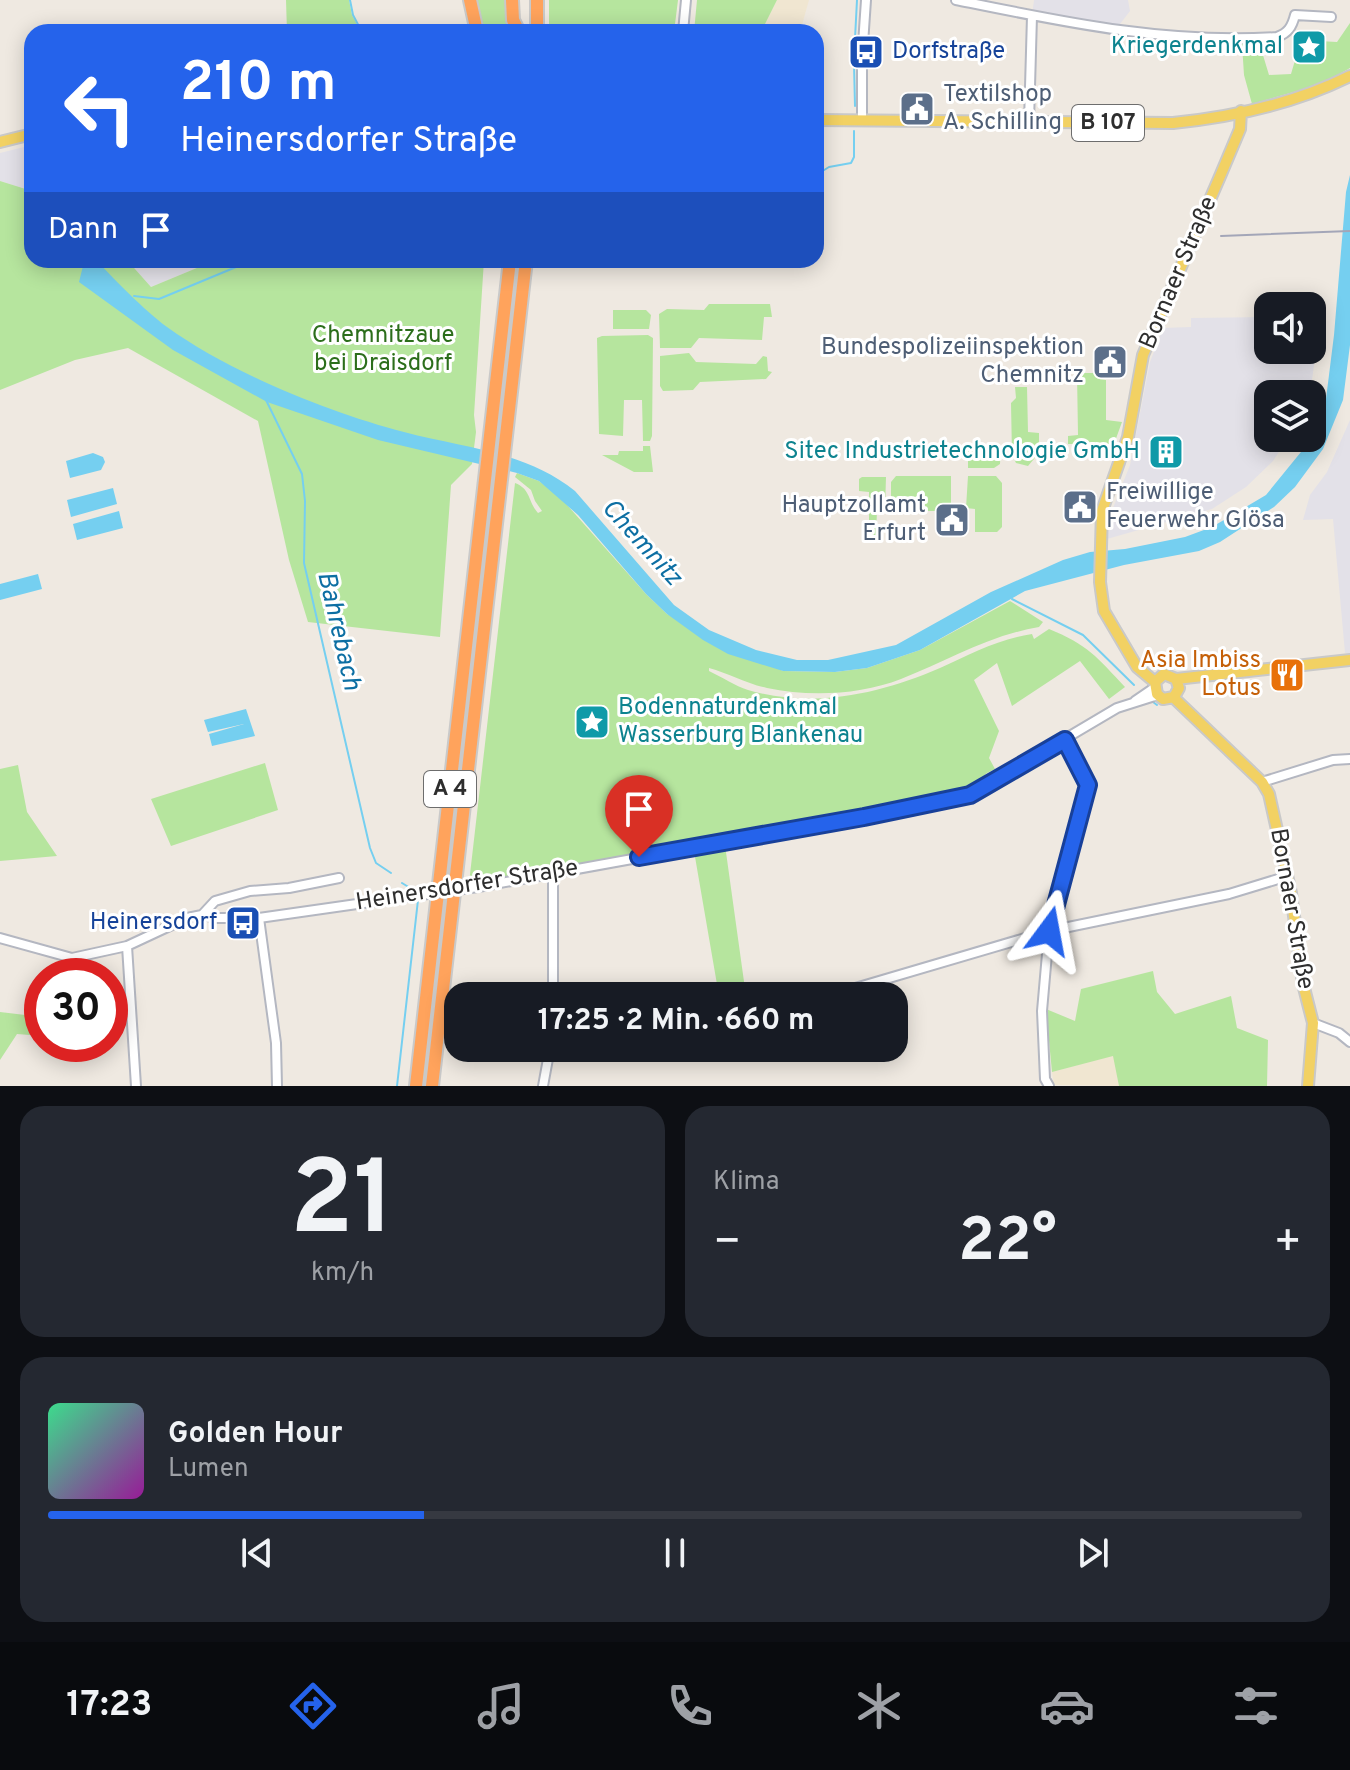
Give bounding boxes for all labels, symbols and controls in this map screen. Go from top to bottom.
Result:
place icon: Kriegerdenkmal [1290,28,1328,66]
place label: Kriegerdenkmal [1111,32,1283,62]
bus stop icon: Dorfstraße [847,33,885,71]
place label: Dorfstraße [892,37,1005,67]
text: 210 m [180,50,337,120]
icon: left [48,56,152,160]
place label: Textilshop A. Schilling [943,80,1062,138]
public building icon: Textilshop A. Schilling [898,90,936,128]
road number: B 107 [1072,105,1144,141]
text: Heinersdorfer Straße [180,119,517,165]
street label: Bornaer Straße [1133,192,1225,354]
icon: arrive [134,208,178,252]
text: Dann [48,212,118,249]
map controls [1254,292,1326,452]
button: sound [1254,292,1326,364]
park label: Chemnitzaue bei Draisdorf [312,321,454,379]
place label: Bundespolizeiinspektion Chemnitz [821,333,1084,391]
public building icon: Bundespolizeiinspektion Chemnitz [1091,343,1129,381]
button: layers [1254,380,1326,452]
building icon: Sitec Industrietechnologie GmbH [1147,433,1185,471]
place label: Sitec Industrietechnologie GmbH [784,437,1140,467]
place label: Freiwillige Feuerwehr Glösa [1106,478,1285,536]
public building icon: Freiwillige Feuerwehr Glösa [1061,488,1099,526]
place label: Hauptzollamt Erfurt [782,491,926,549]
water label: Chemnitz [593,492,690,595]
public building icon: Hauptzollamt Erfurt [933,501,971,539]
water label: Bahrebach [308,568,368,694]
place label: Asia Imbiss Lotus [1140,646,1261,704]
restaurant icon: Asia Imbiss Lotus [1268,656,1306,694]
place label: Bodennaturdenkmal Wasserburg Blankenau [618,693,863,751]
place icon: Bodennaturdenkmal Wasserburg Blankenau [573,703,611,741]
road number: A 4 [424,771,476,807]
pin [605,775,673,857]
icon: arrive [617,787,661,831]
street label: Bornaer Straße [1262,826,1320,992]
street label: Heinersdorfer Straße [354,854,580,918]
position arrow [1007,889,1091,973]
bus stop icon: Heinersdorf [224,904,262,942]
place label: Heinersdorf [90,908,217,938]
speed limit sign: 30 [24,958,128,1062]
text: 17:25 · 2 Min. · 660 m [538,1003,814,1040]
text: 21 [290,1139,395,1271]
text: Klima [713,1166,779,1199]
text: 22° [958,1206,1057,1282]
text: − [713,1216,741,1272]
text: + [1274,1216,1302,1272]
text: km/h [311,1257,374,1290]
text: Golden Hour [168,1416,342,1453]
text: Lumen [168,1453,249,1486]
icon: previous [235,1531,279,1575]
icon: pause [653,1531,697,1575]
icon: next [1071,1531,1115,1575]
icon: directions [285,1678,341,1734]
icon: music [473,1678,529,1734]
icon: phone [662,1678,718,1734]
icon: climate [851,1678,907,1734]
icon: car [1039,1678,1095,1734]
icon: filters [1228,1678,1284,1734]
text: 17:23 [66,1683,152,1729]

